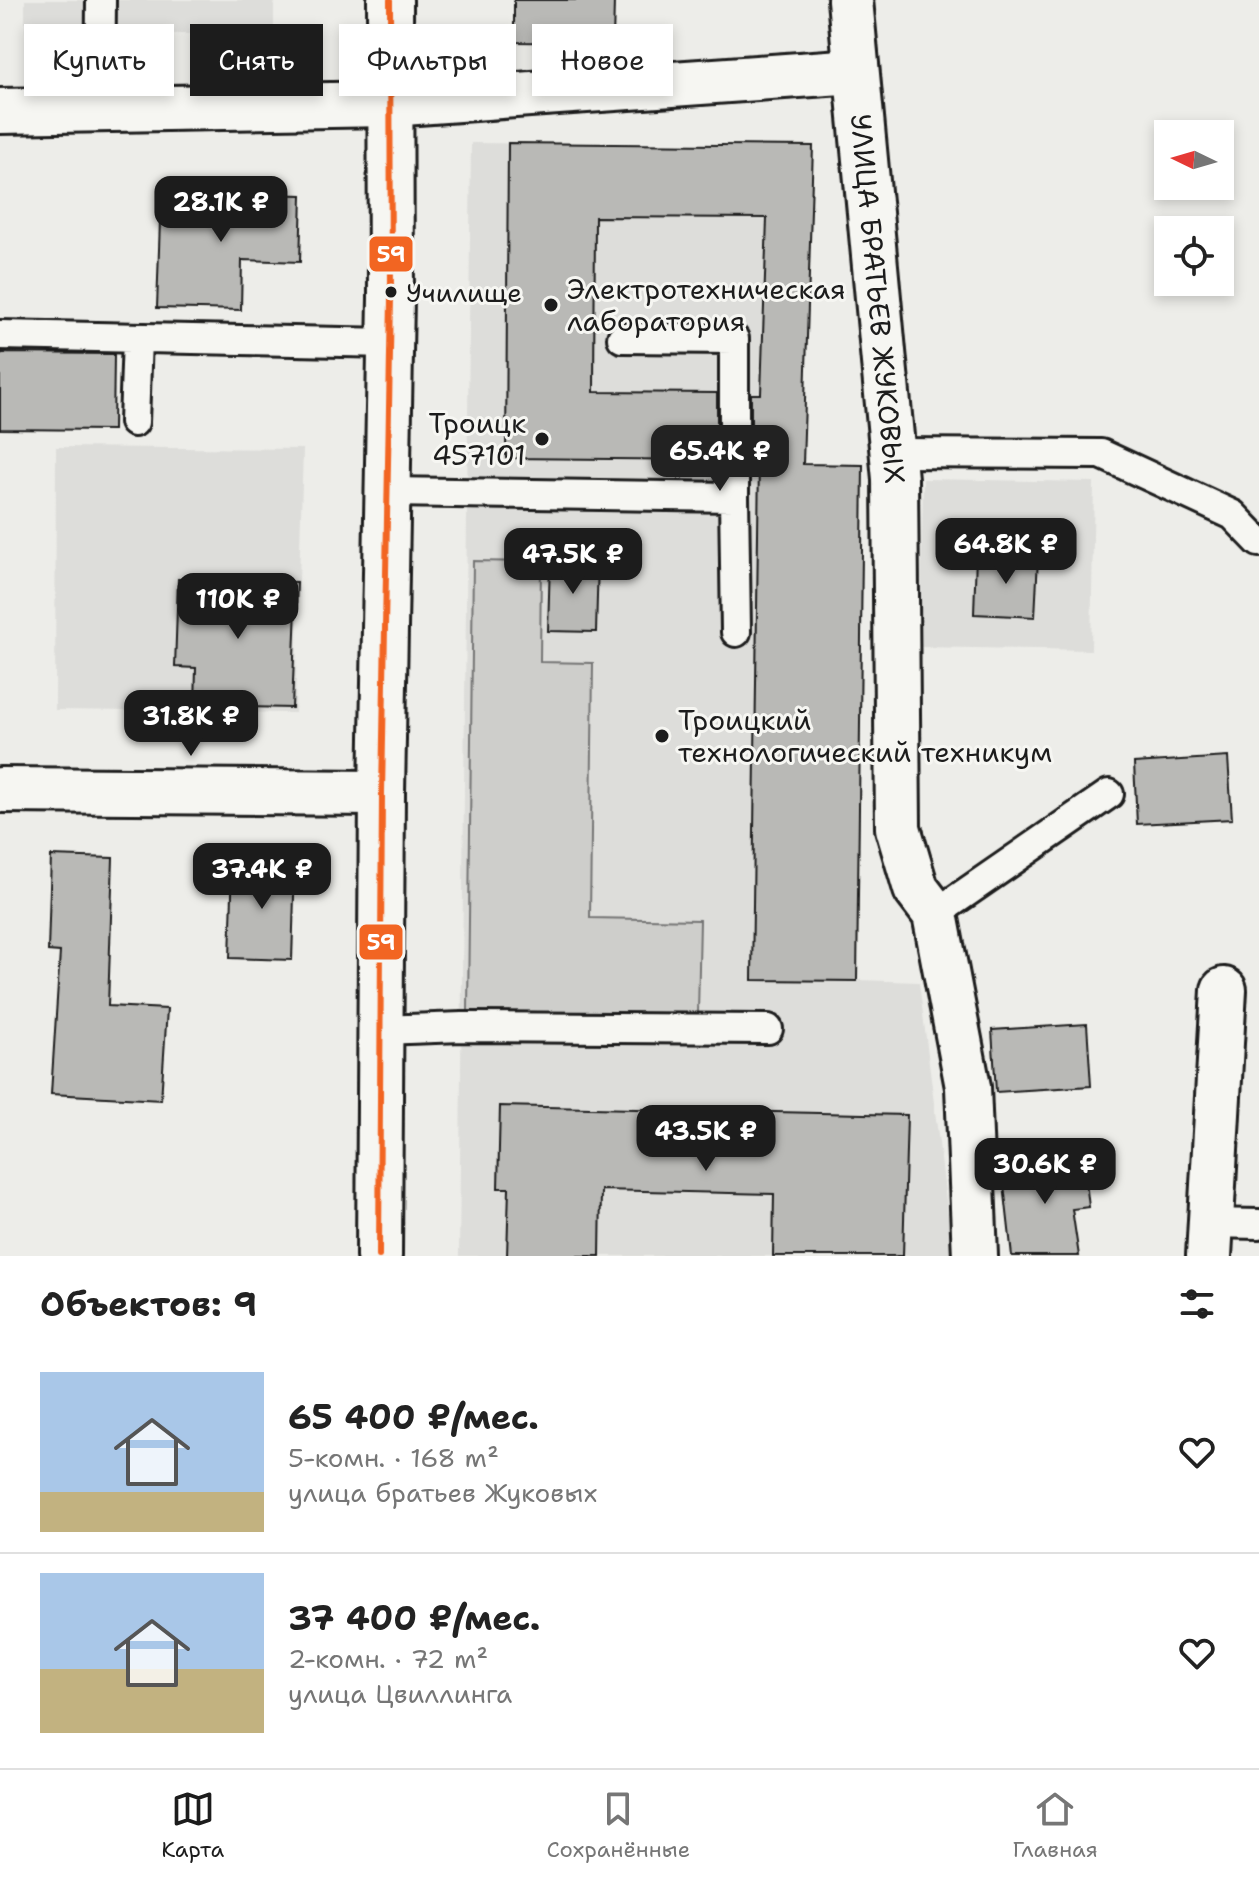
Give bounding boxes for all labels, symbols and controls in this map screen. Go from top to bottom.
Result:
chip: Купить [24,24,174,96]
chip: Снять [190,24,323,96]
chip: Фильтры [339,24,516,96]
chip: Новое [532,24,673,96]
street label: УЛИЦА БРАТЬЕВ ЖУКОВЫХ [842,112,914,485]
north arrow [1154,120,1234,200]
map controls [1154,120,1234,296]
pin: 28.1K ₽ [147,176,295,244]
text: 28.1K ₽ [172,184,270,219]
button: locate [1154,216,1234,296]
line badge: 59 [368,235,414,273]
text: 59 [377,240,405,269]
place label: Электротехническая лаборатория [567,270,846,340]
place label: Училище [406,275,522,310]
marker: Училище [383,284,399,300]
marker: Электротехническая лаборатория [542,296,560,314]
place label: Троицк 457101 [429,404,526,474]
pin: 65.4K ₽ [646,425,794,493]
marker: Троицк 457101 [533,430,551,448]
text: 65.4K ₽ [669,433,771,468]
pin: 64.8K ₽ [932,518,1080,586]
text: 64.8K ₽ [954,526,1058,561]
pin: 47.5K ₽ [499,528,647,596]
text: 47.5K ₽ [522,536,624,571]
pin: 110K ₽ [173,573,303,641]
text: 110K ₽ [195,581,281,616]
pin: 31.8K ₽ [117,690,265,758]
text: 31.8K ₽ [142,698,240,733]
place label: Троицкий технологический техникум [678,701,1052,771]
marker: Троицкий технологический техникум [653,727,671,745]
pin: 37.4K ₽ [188,843,336,911]
text: 37.4K ₽ [211,851,313,886]
line badge: 59 [358,923,404,961]
text: 59 [367,928,395,957]
pin: 43.5K ₽ [632,1105,780,1173]
text: 43.5K ₽ [655,1113,757,1148]
pin: 30.6K ₽ [971,1138,1119,1206]
text: 30.6K ₽ [993,1146,1097,1181]
text: Объектов: 9 [40,1281,257,1327]
icon: filters [1175,1282,1219,1326]
text: 65 400 ₽/мес. [288,1394,539,1440]
icon: home [104,1404,200,1500]
icon: heart [1175,1430,1219,1474]
text: 5-комн. · 168 m² [288,1440,499,1475]
text: улица братьев Жуковых [288,1475,597,1510]
text: 37 400 ₽/мес. [288,1595,540,1641]
icon: home [104,1605,200,1701]
icon: heart [1175,1631,1219,1675]
text: 2-комн. · 72 m² [288,1641,488,1676]
text: улица Цвиллинга [288,1676,512,1711]
tab: Карта [161,1787,224,1864]
tab: Сохранённые [546,1787,690,1864]
tab: Главная [1013,1787,1098,1864]

